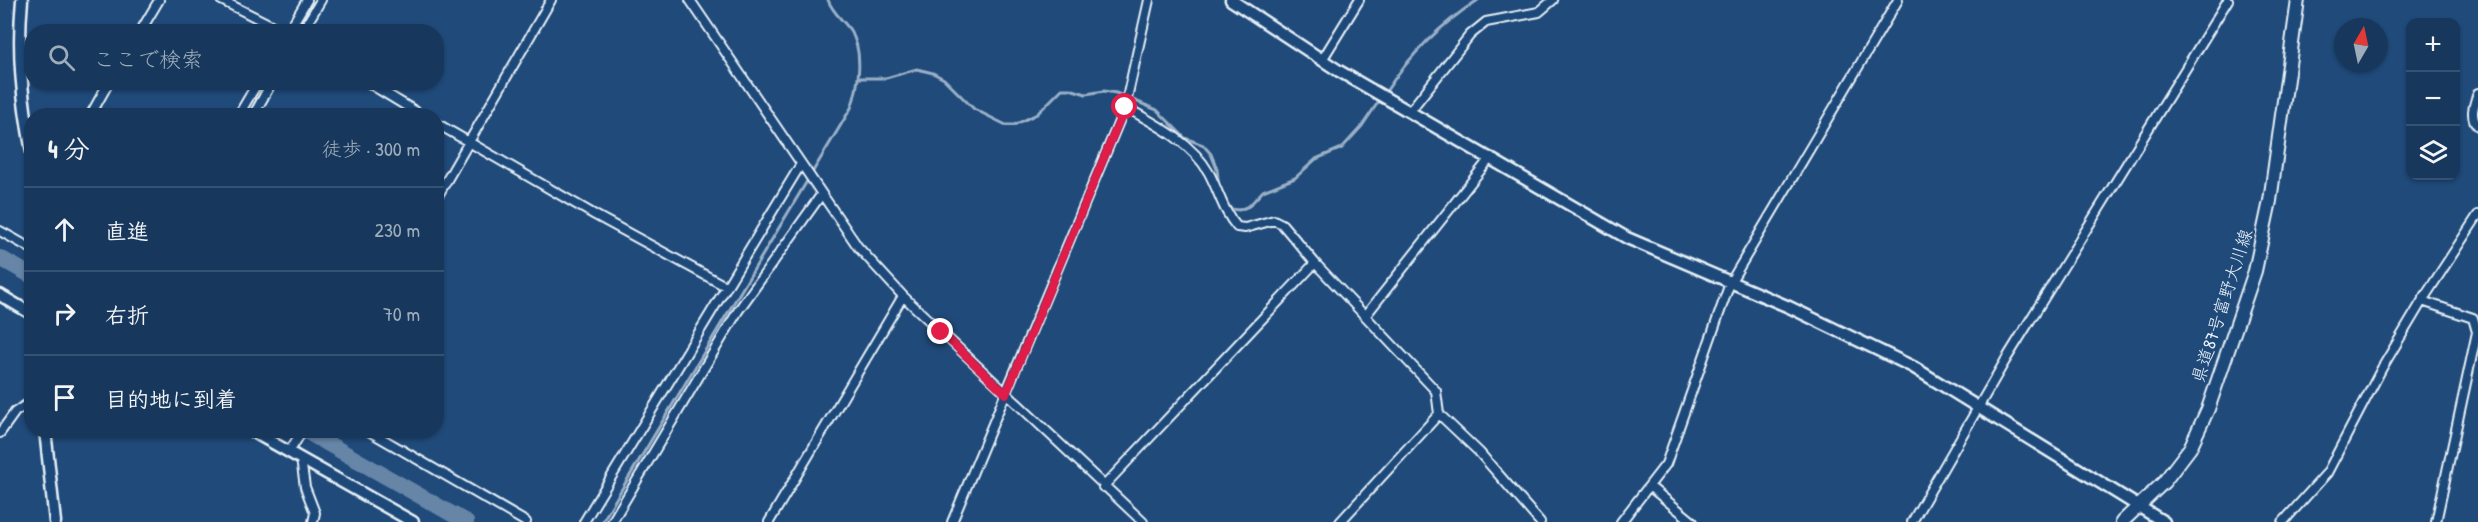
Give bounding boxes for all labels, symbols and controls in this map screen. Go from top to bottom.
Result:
north arrow [2334,18,2388,72]
map controls [2406,18,2460,180]
button: + [2406,18,2460,72]
search box [24,24,444,90]
icon: search [45,41,78,74]
text: ここで検索 [93,44,203,74]
button: − [2406,72,2460,126]
route start [1111,93,1137,119]
button: layers [2406,126,2460,180]
text: 4 分 [48,131,90,166]
text: 徒歩 · 300 m [322,135,420,162]
icon: ahead [48,213,81,246]
text: 直進 [105,216,149,246]
text: 230 m [375,216,420,243]
street label: 県道87号富野大川線 [2185,226,2258,386]
icon: right [48,297,81,330]
text: 右折 [105,300,149,330]
text: 70 m [383,300,420,327]
route end [927,318,953,344]
icon: arrive [48,381,81,414]
text: 目的地に到着 [105,384,237,414]

